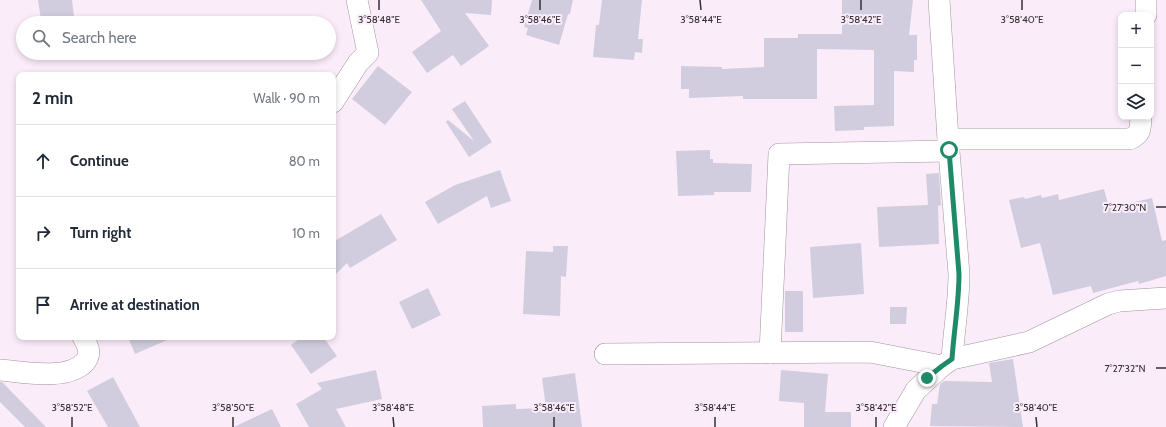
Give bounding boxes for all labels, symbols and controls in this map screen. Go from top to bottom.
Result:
map controls [1118,12,1154,120]
button: + [1118,12,1154,48]
text: 3°58'48"E [358,13,400,26]
text: 3°58'46"E [519,13,561,26]
text: 3°58'44"E [680,13,722,26]
text: 3°58'42"E [840,13,882,26]
text: 3°58'40"E [1001,13,1044,26]
search box [16,16,336,60]
icon: search [30,27,52,49]
text: Search here [62,29,137,47]
button: − [1118,48,1154,84]
button: layers [1118,84,1154,120]
text: 2 min [32,88,73,108]
text: Walk · 90 m [253,90,320,106]
route start [940,141,958,159]
icon: ahead [32,150,54,172]
text: Continue [70,152,129,170]
text: 80 m [289,153,320,169]
text: 7°27'30"N [1104,201,1146,214]
icon: right [32,222,54,244]
text: Turn right [70,224,131,242]
text: 10 m [292,225,320,241]
icon: arrive [32,294,54,316]
text: Arrive at destination [70,296,200,314]
text: 7°27'32"N [1105,362,1145,375]
route end [918,369,936,387]
text: 3°58'52"E [52,401,93,414]
text: 3°58'50"E [212,401,255,414]
text: 3°58'48"E [372,401,414,414]
text: 3°58'46"E [533,401,575,414]
text: 3°58'44"E [694,401,736,414]
text: 3°58'42"E [855,401,897,414]
text: 3°58'40"E [1015,401,1058,414]

